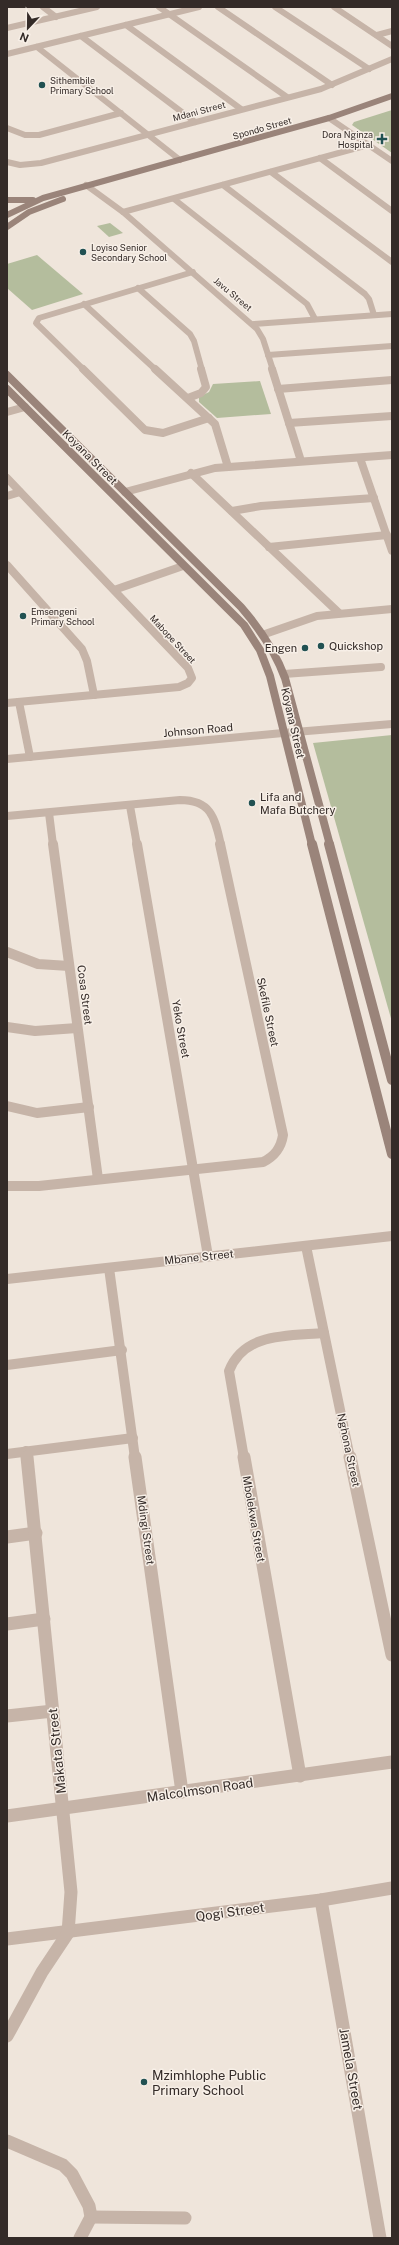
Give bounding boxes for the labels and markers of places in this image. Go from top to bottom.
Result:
place label: Sithembile Primary School [50,75,114,96]
marker: Sithembile Primary School [37,80,47,90]
place label: Dora Nginza Hospital [322,129,373,150]
marker: Dora Nginza Hospital [376,133,388,145]
place label: Loyiso Senior Secondary School [91,242,167,263]
marker: Loyiso Senior Secondary School [78,247,88,257]
place label: Emsengeni Primary School [31,606,95,627]
marker: Emsengeni Primary School [18,611,28,621]
place label: Quickshop [329,640,383,652]
marker: Quickshop [316,641,326,651]
place label: Engen [265,642,297,654]
marker: Engen [300,643,310,653]
place label: Lifa and Mafa Butchery [260,791,336,816]
marker: Lifa and Mafa Butchery [247,798,257,808]
place label: Mzimhlophe Public Primary School [152,2068,266,2098]
marker: Mzimhlophe Public Primary School [139,2077,149,2087]

